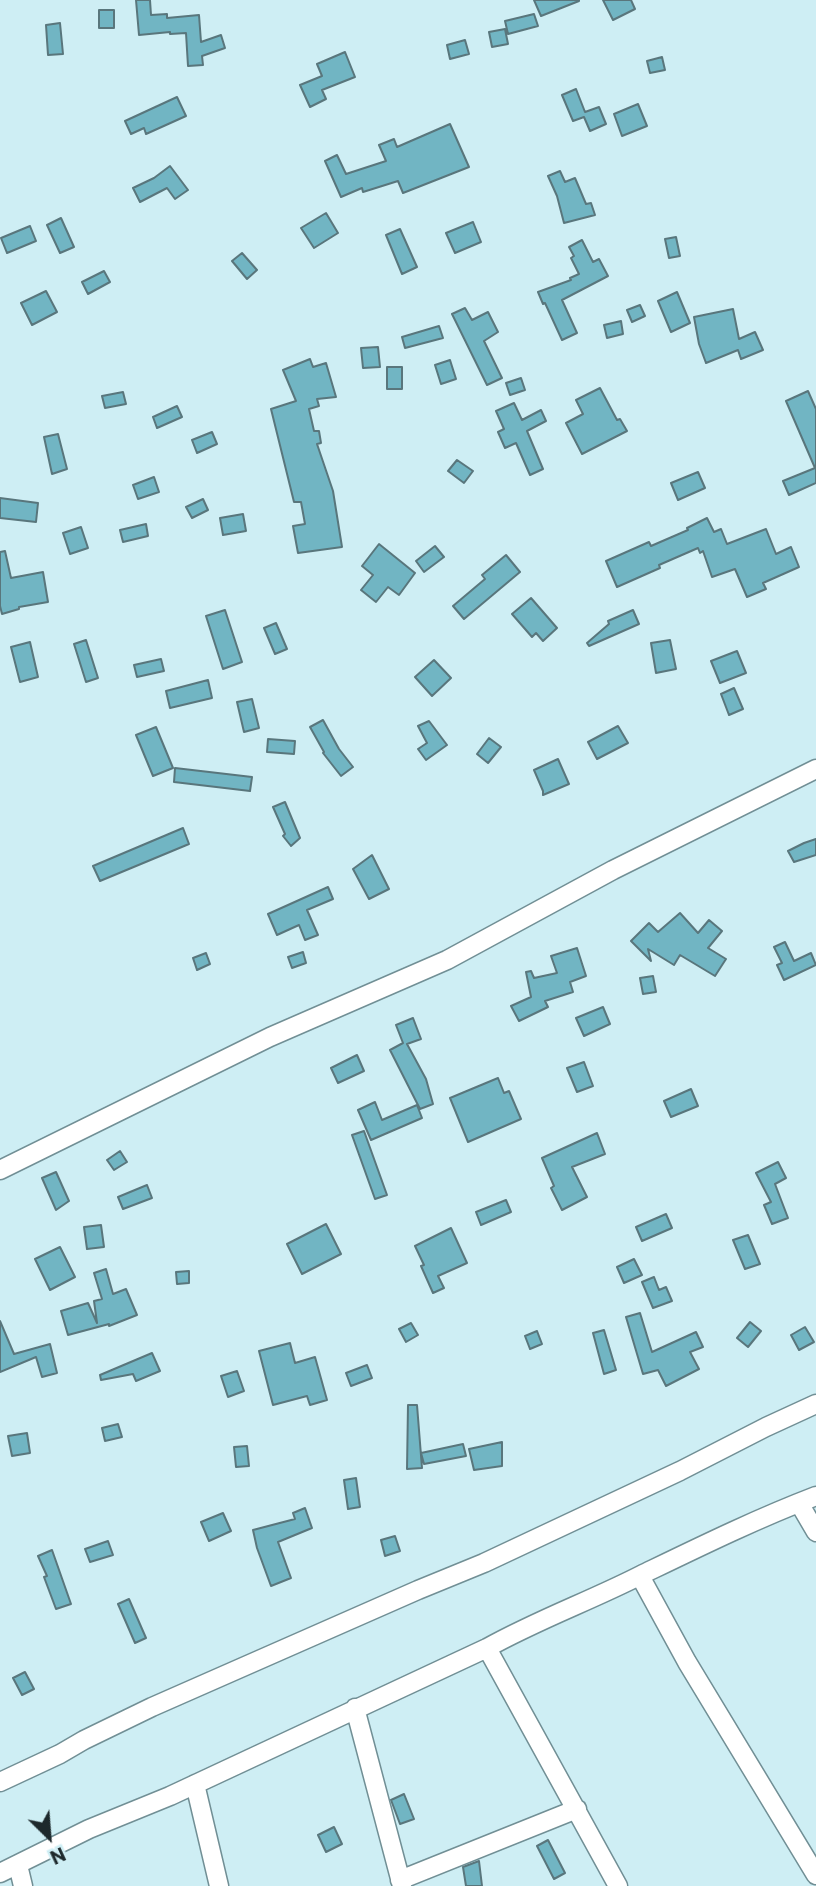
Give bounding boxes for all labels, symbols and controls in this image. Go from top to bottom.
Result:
north arrow [14,1802,84,1872]
text: N [47,1843,69,1870]

